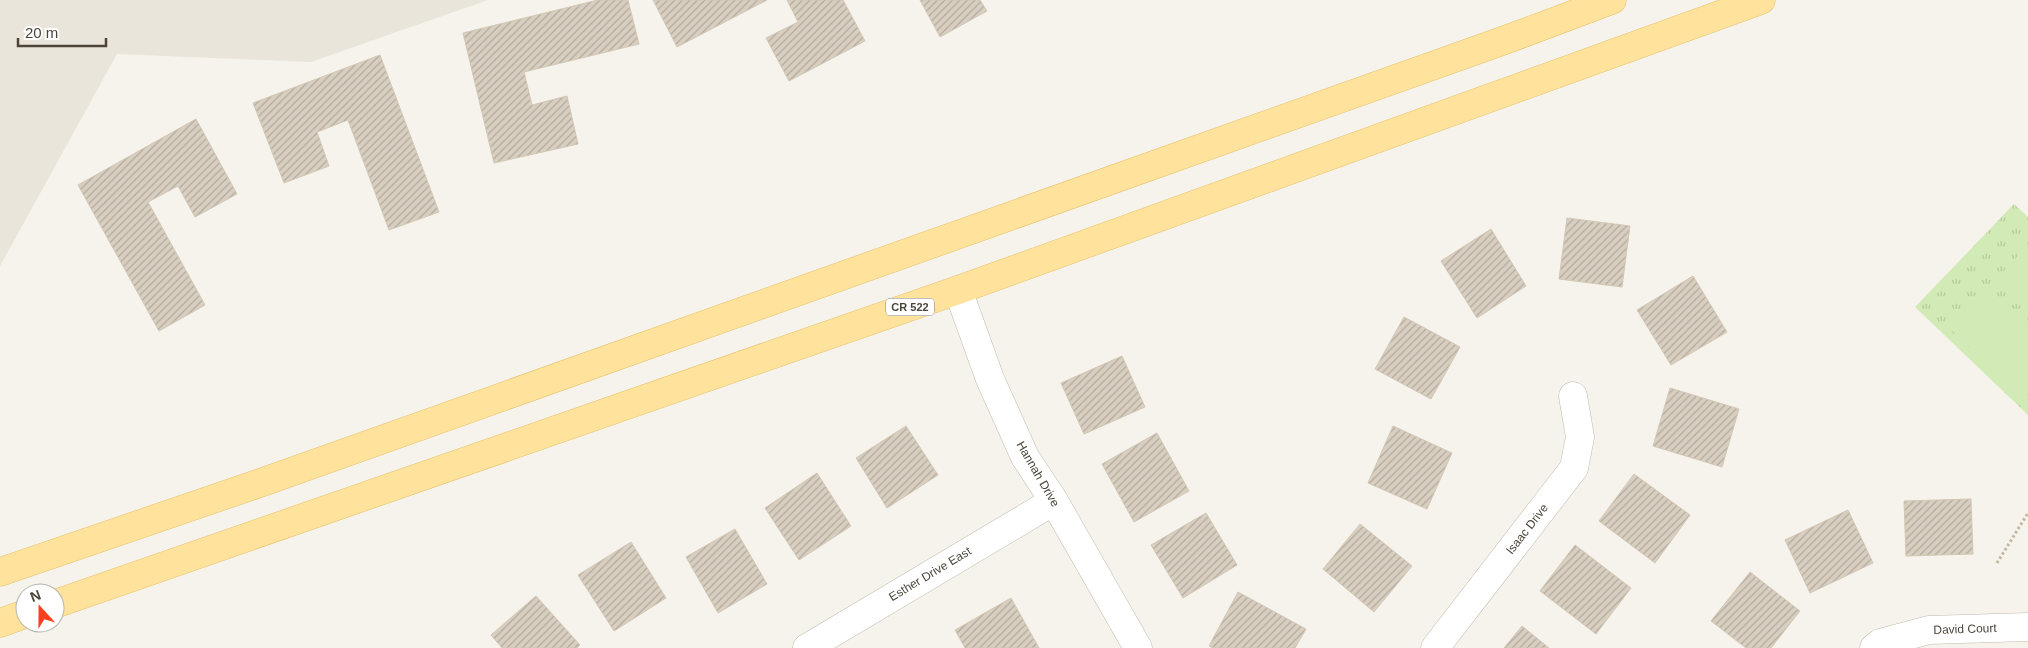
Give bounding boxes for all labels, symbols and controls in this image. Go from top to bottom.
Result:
scale bar [18,15,105,47]
text: 20 m [25,24,58,41]
road number: CR 522 [886,298,934,316]
street label: Hannah Drive [1014,439,1063,510]
street label: Isaac Drive [1503,501,1551,557]
street label: Esther Drive East [886,544,974,604]
north arrow [15,583,65,633]
text: N [28,587,43,605]
street label: David Court [1933,621,1998,637]

